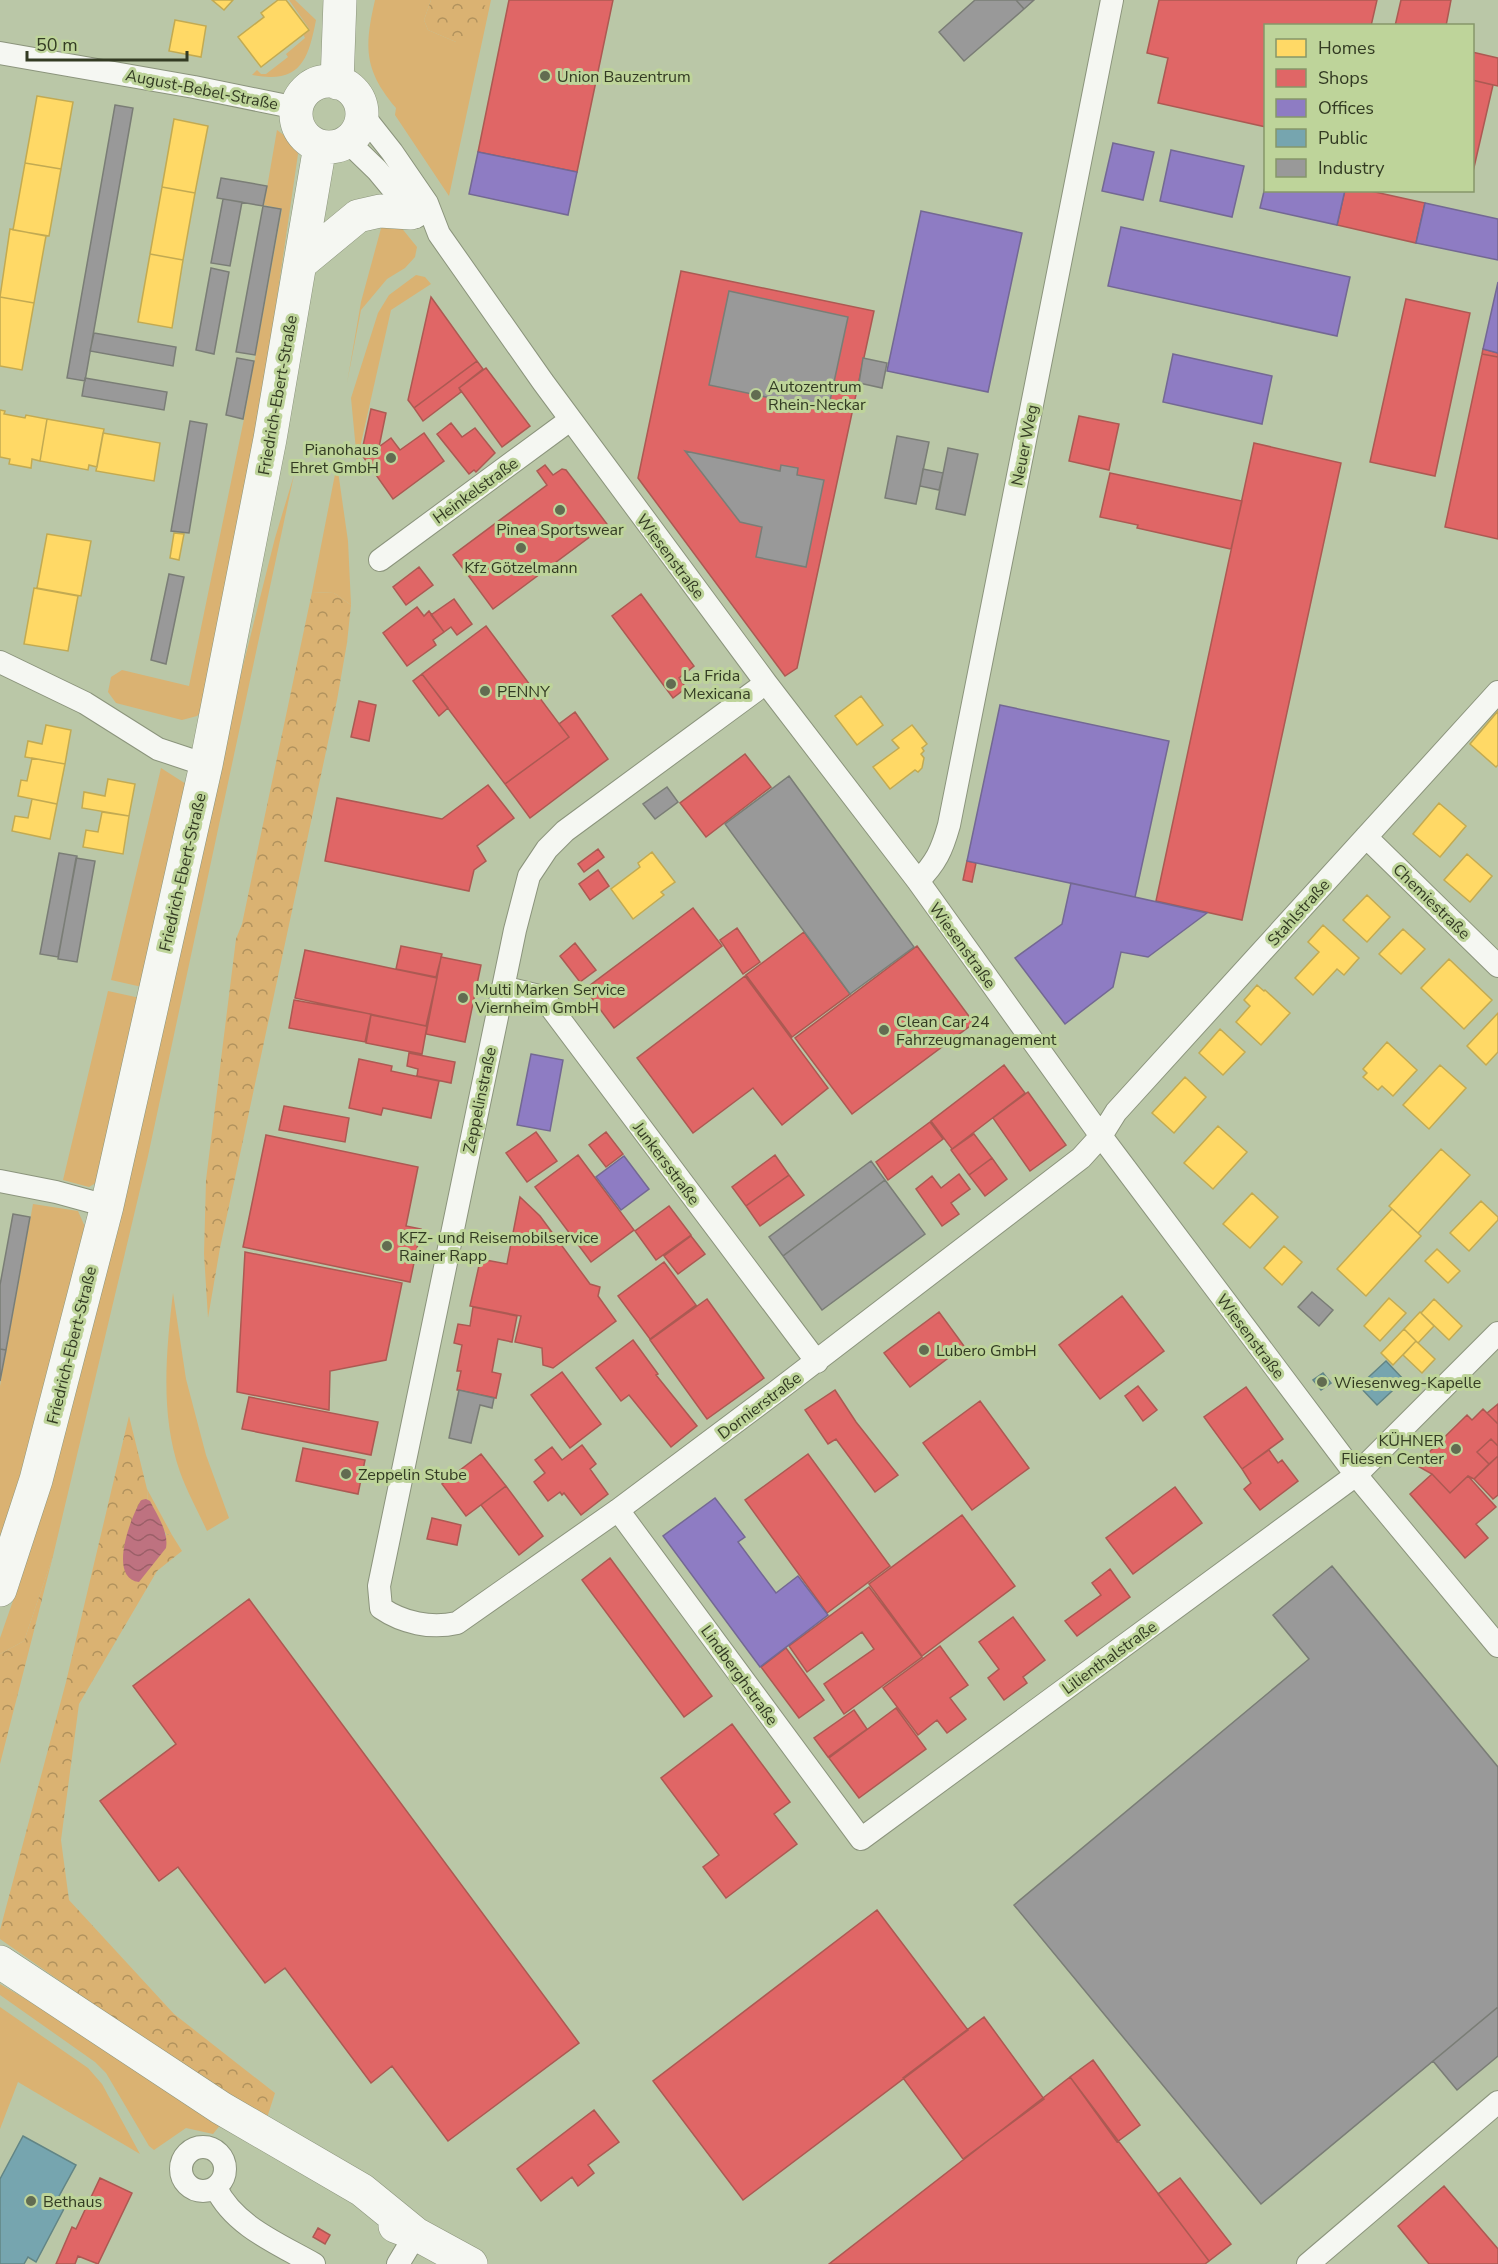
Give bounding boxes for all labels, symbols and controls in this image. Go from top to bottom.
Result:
scale bar [27,24,188,62]
legend [1264,24,1474,192]
text: 50 m [36,33,78,57]
text: Homes [1318,36,1375,60]
street label: August-Bebel-Straße [124,64,280,116]
place label: Union Bauzentrum [557,66,691,88]
text: Shops [1318,66,1368,90]
marker: Union Bauzentrum [538,69,552,83]
text: Offices [1318,96,1374,120]
text: Public [1318,126,1368,150]
text: Industry [1318,156,1385,180]
street label: Friedrich-Ebert-Straße [253,314,303,477]
place label: Autozentrum Rhein-Neckar [768,376,866,416]
marker: Autozentrum Rhein-Neckar [749,388,763,402]
street label: Neuer Weg [1006,403,1044,488]
place label: Pianohaus Ehret GmbH [290,439,379,479]
marker: Pianohaus Ehret GmbH [384,451,398,465]
street label: Heinkelstraße [429,452,523,529]
marker: Pinea Sportswear [553,503,567,517]
street label: Wiesenstraße [631,510,709,603]
place label: Pinea Sportswear [496,519,624,541]
marker: Kfz Götzelmann [514,541,528,555]
place label: Kfz Götzelmann [464,557,578,579]
place label: La Frida Mexicana [683,665,751,705]
marker: La Frida Mexicana [664,677,678,691]
place label: PENNY [497,681,550,703]
marker: PENNY [478,684,492,698]
street label: Friedrich-Ebert-Straße [154,791,212,953]
street label: Chemiestraße [1388,859,1475,944]
street label: Stahlstraße [1263,874,1335,951]
street label: Wiesenstraße [924,898,1001,993]
place label: Multi Marken Service Viernheim GmbH [474,979,625,1019]
marker: Multi Marken Service Viernheim GmbH [456,991,470,1005]
place label: Clean Car 24 Fahrzeugmanagement [896,1011,1057,1051]
marker: Clean Car 24 Fahrzeugmanagement [877,1023,891,1037]
street label: Zeppelinstraße [458,1045,502,1155]
street label: Junkersstraße [627,1117,705,1210]
place label: KFZ- und Reisemobilservice Rainer Rapp [399,1227,598,1267]
marker: KFZ- und Reisemobilservice Rainer Rapp [380,1239,394,1253]
street label: Friedrich-Ebert-Straße [42,1264,102,1426]
street label: Wiesenstraße [1211,1290,1289,1383]
place label: Lubero GmbH [936,1340,1037,1362]
marker: Lubero GmbH [917,1343,931,1357]
street label: Dornierstraße [713,1367,806,1444]
place label: Wiesenweg-Kapelle [1334,1372,1481,1394]
marker: Wiesenweg-Kapelle [1315,1375,1329,1389]
place label: KÜHNER Fliesen Center [1341,1430,1444,1470]
marker: KÜHNER Fliesen Center [1449,1442,1463,1456]
place label: Zeppelin Stube [358,1464,467,1486]
marker: Zeppelin Stube [339,1467,353,1481]
street label: Lilienthalstraße [1058,1616,1161,1700]
street label: Lindberghstraße [695,1621,783,1730]
place label: Bethaus [43,2191,102,2213]
marker: Bethaus [24,2194,38,2208]

